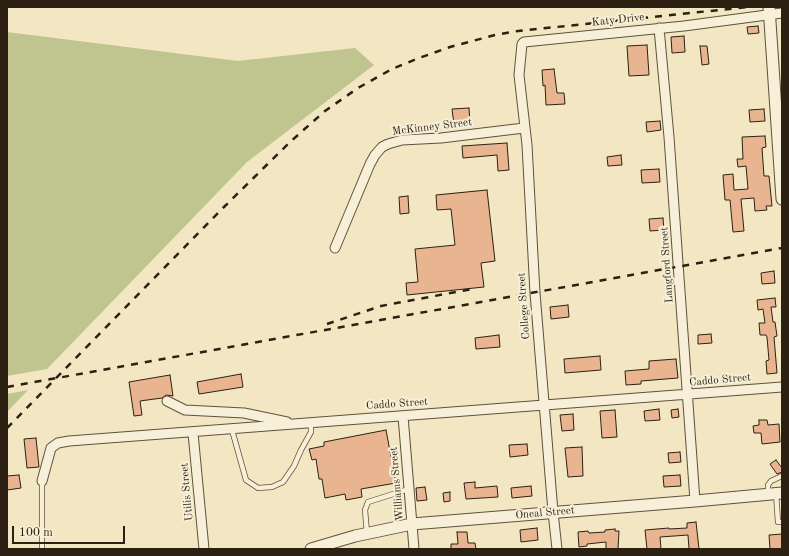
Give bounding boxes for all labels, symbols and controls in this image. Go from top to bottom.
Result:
street label: Katy Drive [591,11,645,29]
street label: McKinney Street [391,116,473,138]
street label: Langford Street [658,227,676,303]
street label: College Street [515,272,533,340]
street label: Caddo Street [689,371,751,389]
street label: Caddo Street [366,395,428,413]
street label: Williams Street [387,446,407,522]
street label: Utilis Street [178,462,196,522]
street label: Oneal Street [515,504,575,522]
scale bar [14,518,127,544]
text: 100 m [19,527,53,539]

